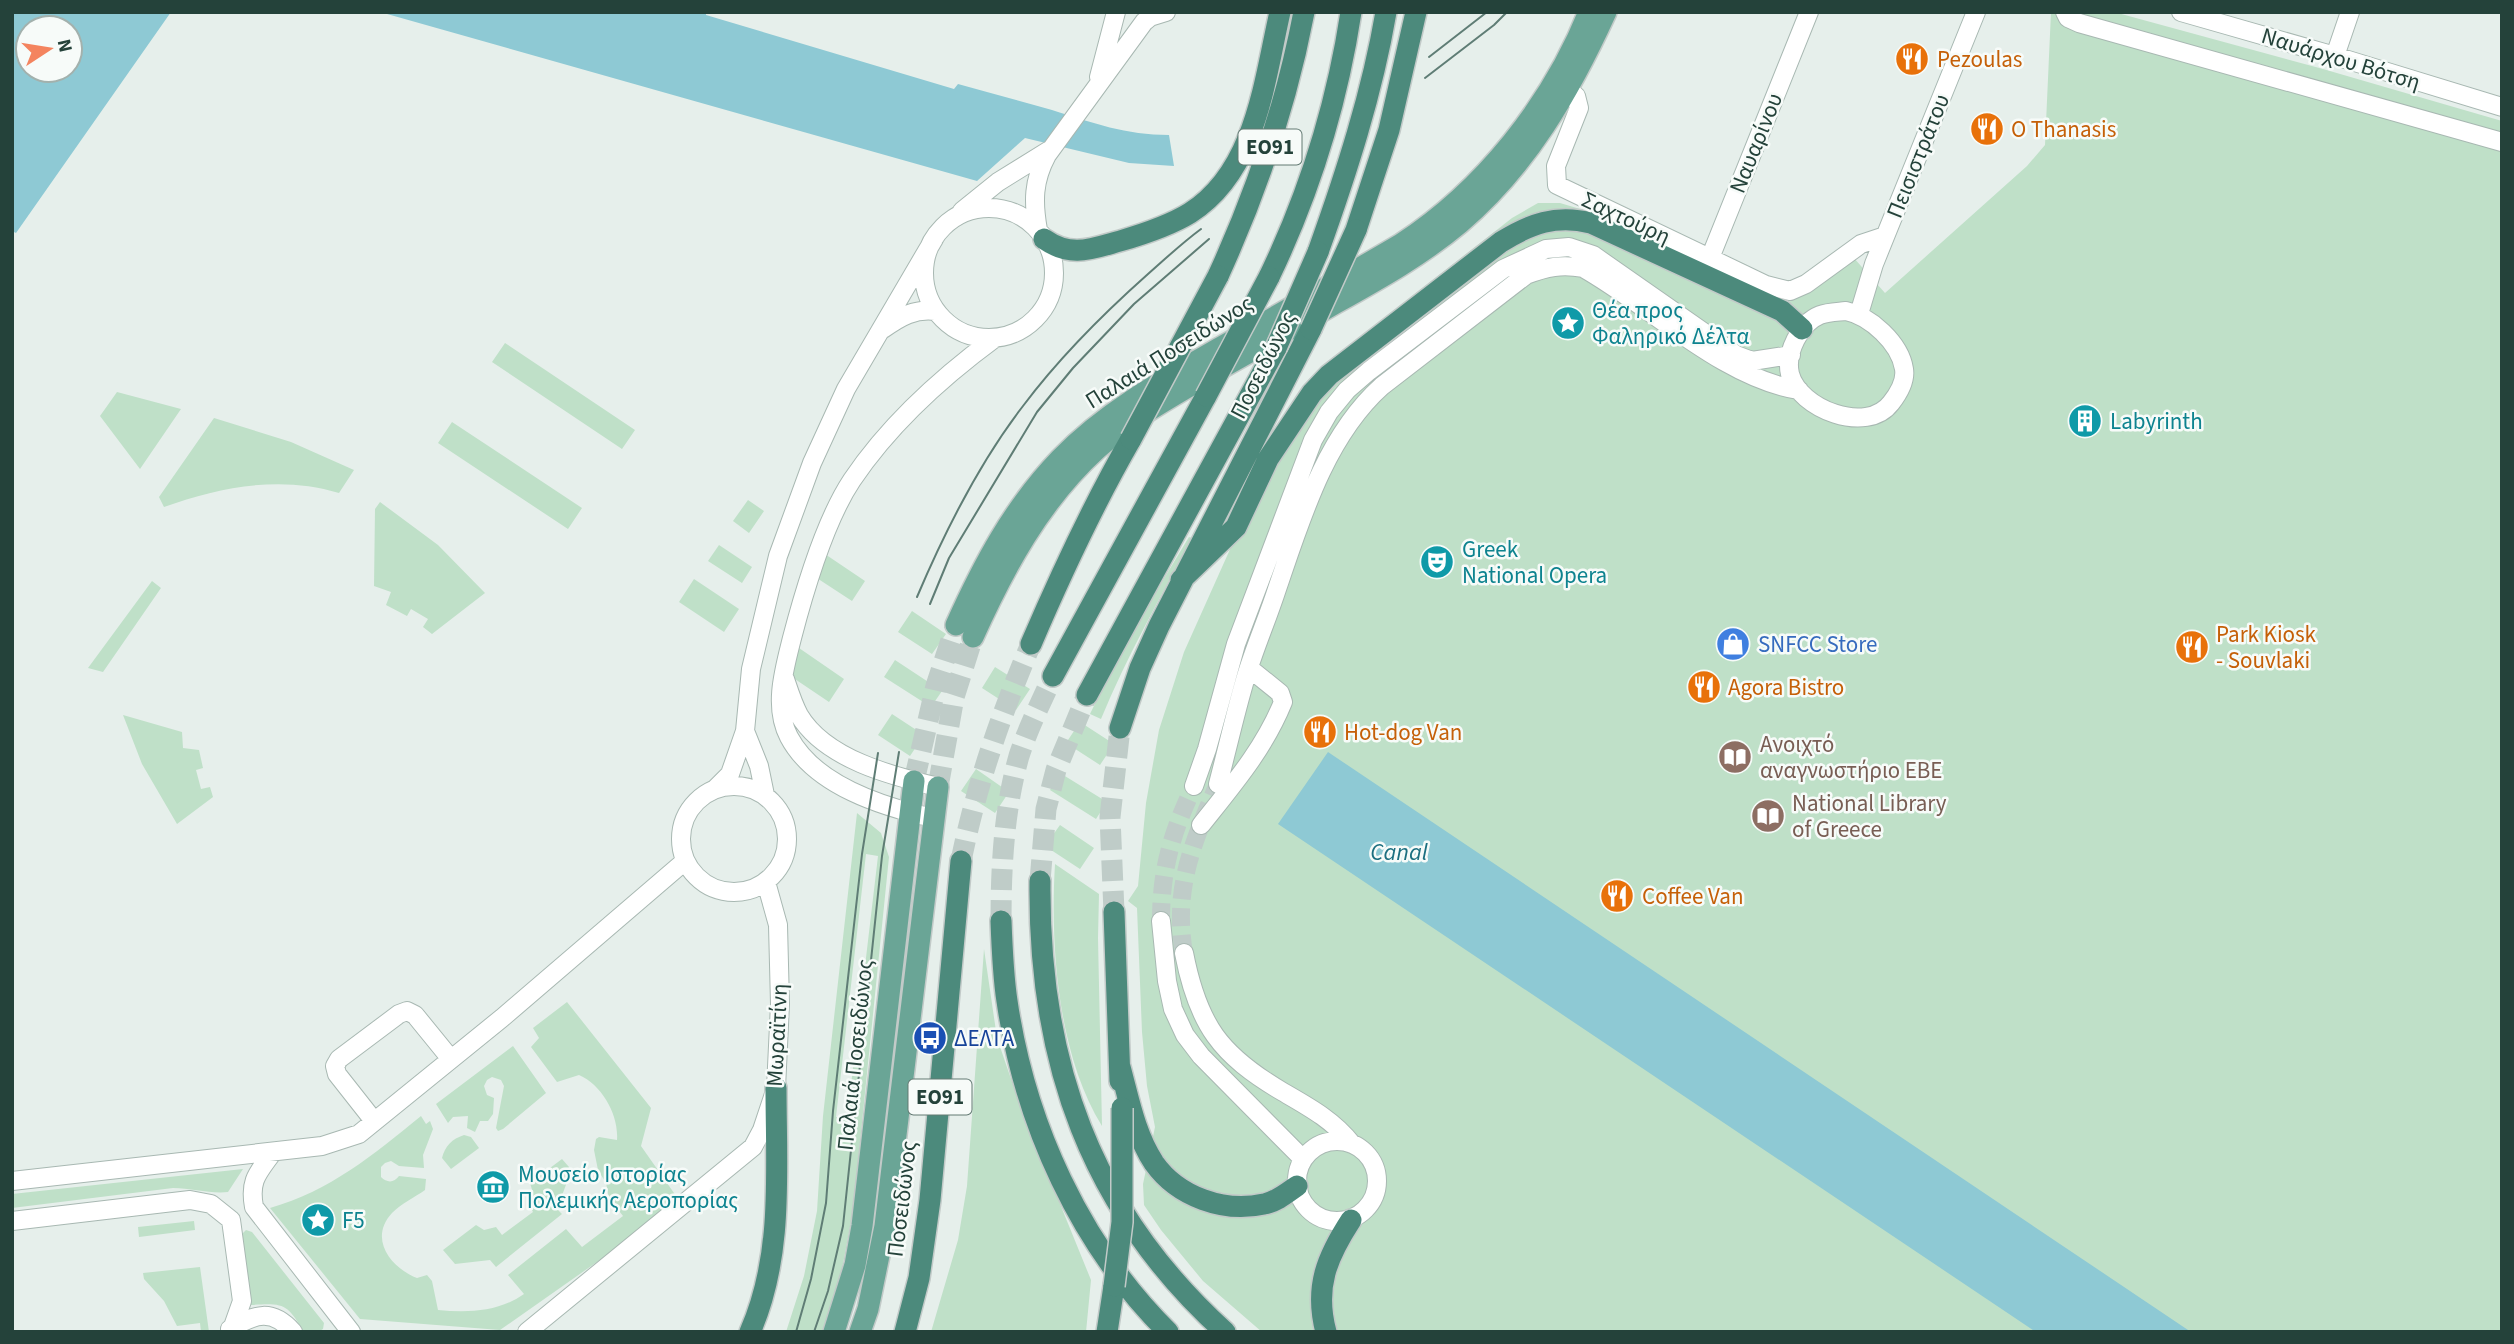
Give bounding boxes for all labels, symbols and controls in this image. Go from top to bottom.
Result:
north arrow [14,14,84,84]
street label: Ναυάρχου Βότση [2257,19,2425,99]
text: N [50,37,79,55]
restaurant icon: Pezoulas [1893,40,1931,78]
place label: Pezoulas [1937,43,2023,76]
street label: Ναυαρίνου [1721,88,1791,198]
street label: Πεισιστράτου [1878,89,1958,223]
restaurant icon: O Thanasis [1968,110,2006,148]
place label: O Thanasis [2011,113,2116,146]
road number: ΕΟ91 [1238,130,1302,164]
street label: Σαχτούρη [1576,183,1676,253]
street label: Παλαιά Ποσειδώνος [1079,287,1259,417]
place label: Θέα προς Φαληρικό Δέλτα [1592,294,1749,353]
place icon: Θέα προς Φαληρικό Δέλτα [1549,304,1587,342]
street label: Ποσειδώνος [1222,305,1304,425]
building icon: Labyrinth [2066,402,2104,440]
place label: Labyrinth [2110,405,2203,438]
place label: Greek National Opera [1462,533,1607,592]
theatre icon: Greek National Opera [1418,543,1456,581]
place label: Park Kiosk - Souvlaki [2216,618,2317,677]
shop icon: SNFCC Store [1714,625,1752,663]
place label: SNFCC Store [1758,628,1877,661]
restaurant icon: Park Kiosk - Souvlaki [2173,628,2211,666]
restaurant icon: Agora Bistro [1685,668,1723,706]
place label: Agora Bistro [1728,671,1844,704]
restaurant icon: Hot-dog Van [1301,713,1339,751]
place label: Hot-dog Van [1344,716,1462,749]
place label: Ανοιχτό αναγνωστήριο ΕΒΕ [1760,728,1942,787]
library icon: Ανοιχτό αναγνωστήριο ΕΒΕ [1716,738,1754,776]
place label: National Library of Greece [1792,787,1947,846]
library icon: National Library of Greece [1749,797,1787,835]
water label: Canal [1370,835,1428,870]
restaurant icon: Coffee Van [1598,877,1636,915]
place label: Coffee Van [1642,880,1744,913]
street label: Παλαιά Ποσειδώνος [829,958,881,1152]
street label: Μωραϊτίνη [758,983,796,1087]
bus stop icon: ΔΕΛΤΑ [911,1019,949,1057]
place label: ΔΕΛΤΑ [954,1022,1015,1055]
road number: ΕΟ91 [908,1080,972,1114]
street label: Ποσειδώνος [879,1139,925,1259]
place label: Μουσείο Ιστορίας Πολεμικής Αεροπορίας [518,1158,738,1217]
museum icon: Μουσείο Ιστορίας Πολεμικής Αεροπορίας [474,1168,512,1206]
place icon: F5 [299,1201,337,1239]
place label: F5 [342,1204,365,1237]

